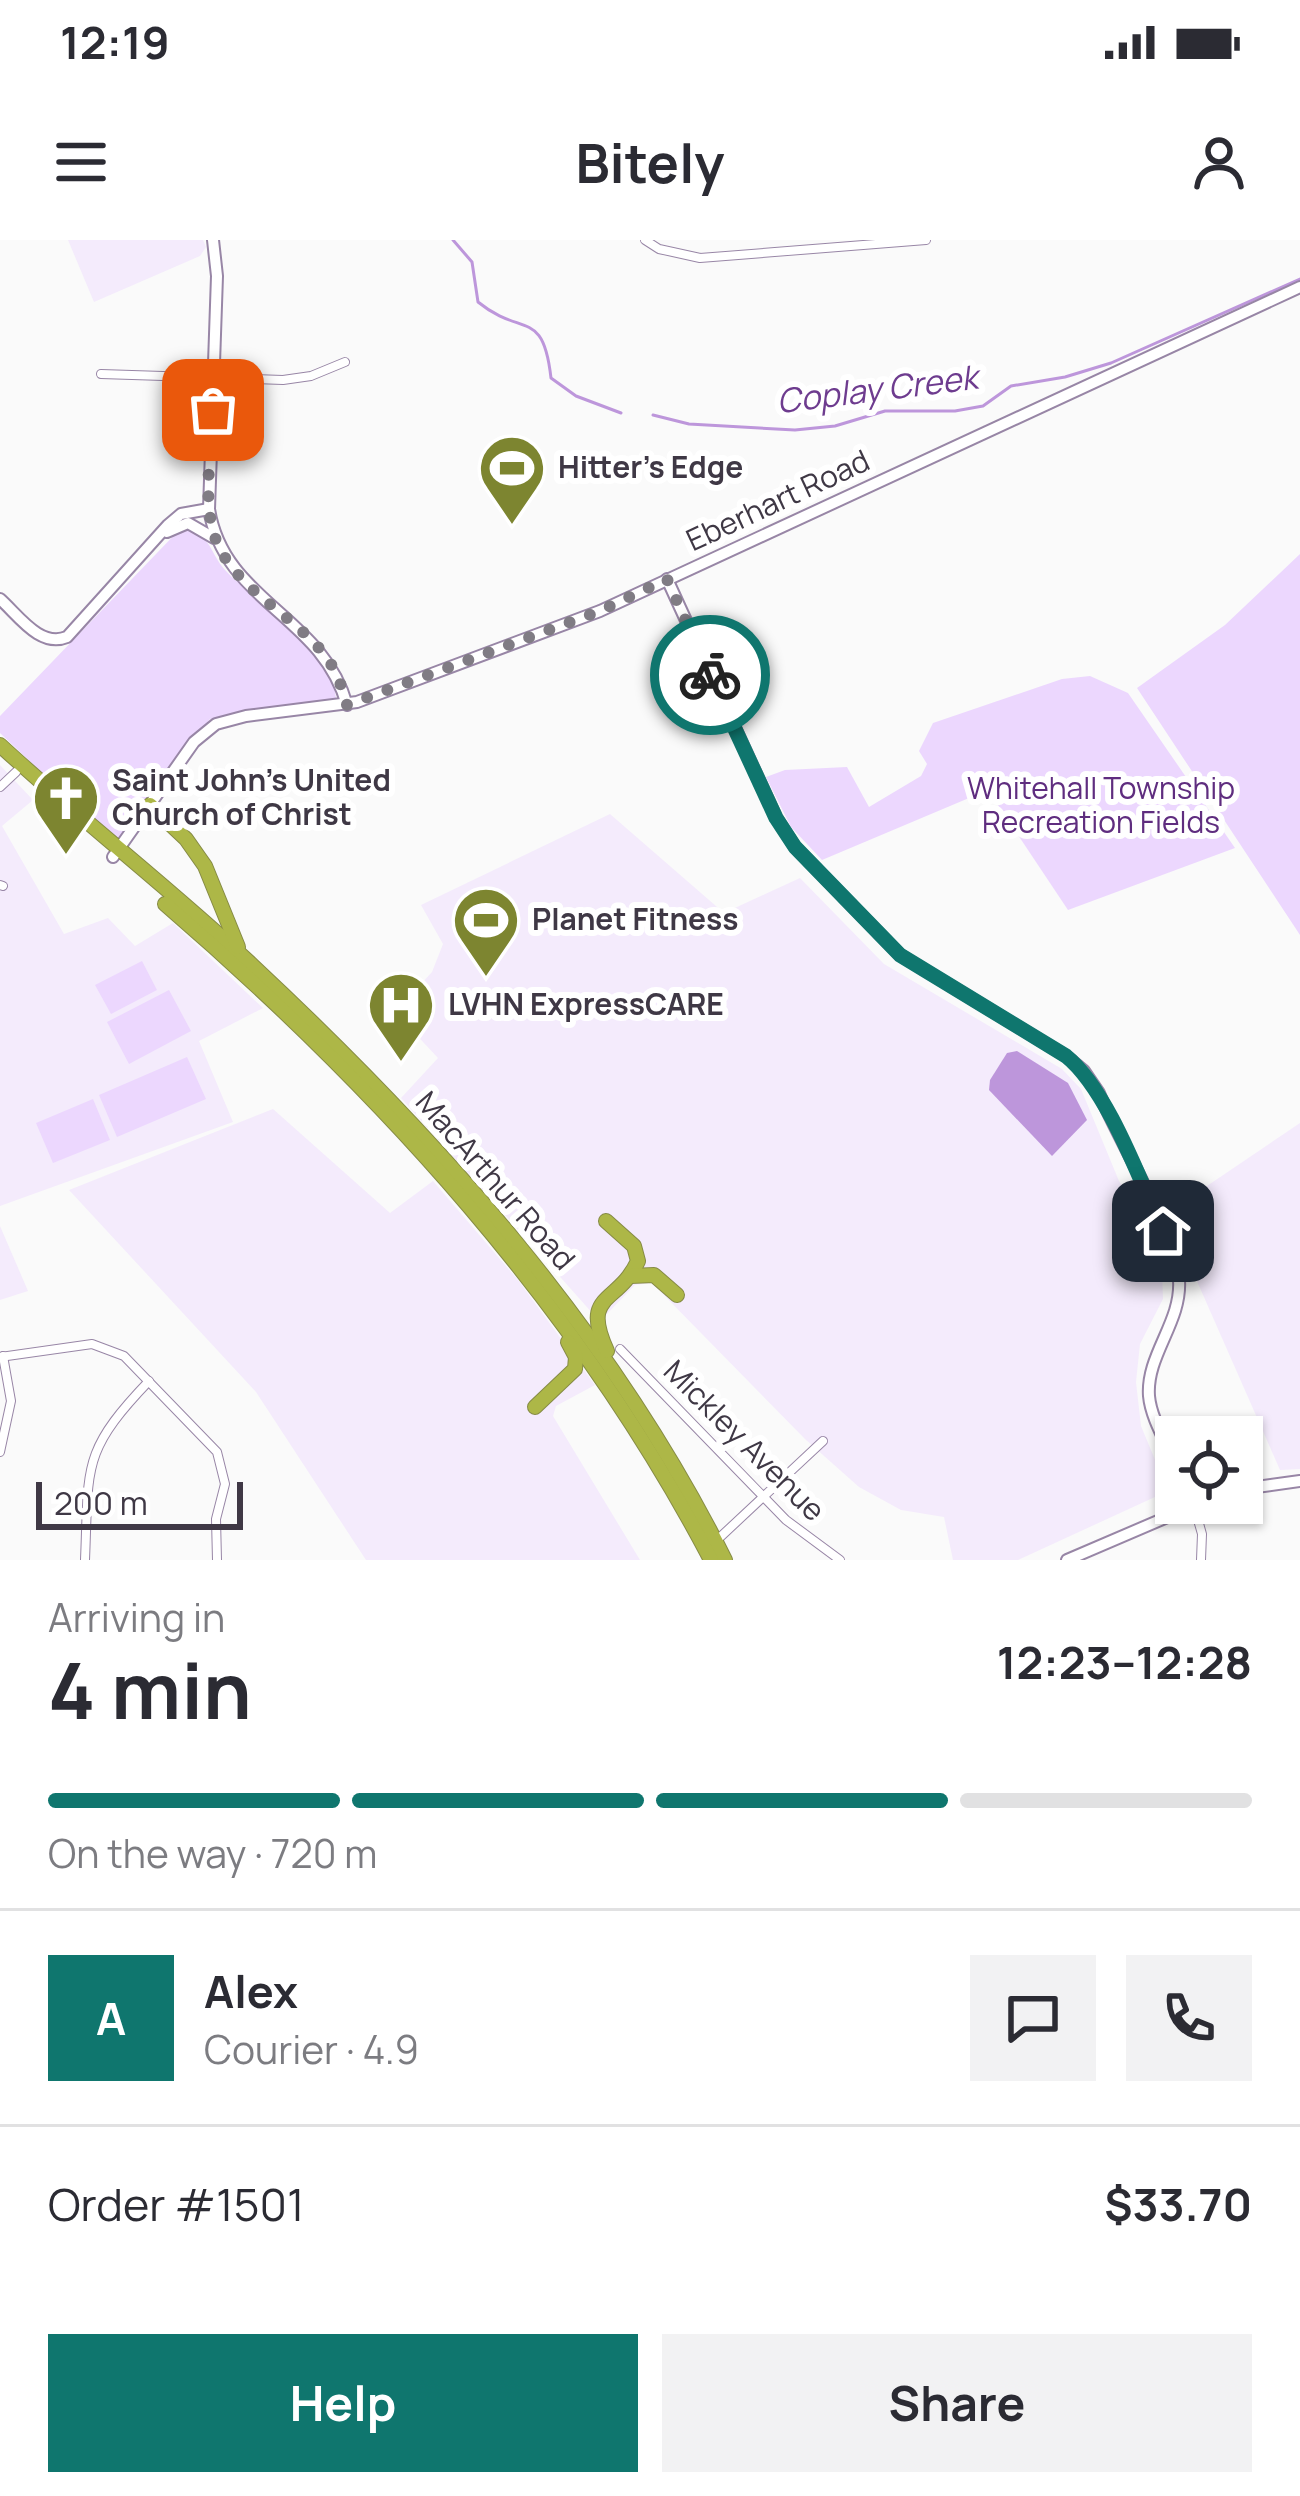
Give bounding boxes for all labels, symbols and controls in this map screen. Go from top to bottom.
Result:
text: 12:19 [60,11,170,73]
text: Bitely [576,125,725,199]
icon: menu [48,129,114,195]
icon: person [1186,129,1252,195]
water label: Coplay Creek [774,353,984,423]
pin [162,359,264,461]
icon: bag [180,377,246,443]
sports icon: Hitter's Edge [477,433,547,527]
street label: Eberhart Road [679,439,876,560]
place label: Hitter's Edge [558,446,743,487]
courier [650,615,770,735]
icon: bike [677,642,743,708]
place label: Saint John's United Church of Christ [112,759,391,834]
church icon: Saint John's United Church of Christ [31,763,101,857]
park label: Whitehall Township Recreation Fields [967,767,1235,842]
sports icon: Planet Fitness [451,885,521,979]
place label: Planet Fitness [532,898,739,939]
hospital icon: LVHN ExpressCARE [366,970,436,1064]
place label: LVHN ExpressCARE [448,983,724,1024]
street label: MacArthur Road [407,1082,585,1278]
pin [1112,1180,1214,1282]
icon: home [1130,1198,1196,1264]
street label: Mickley Avenue [655,1350,835,1530]
map controls [1155,1416,1263,1524]
button: locate [1155,1416,1263,1524]
scale bar [36,1476,243,1529]
text: 200 m [54,1480,148,1525]
text: Arriving in [48,1590,225,1644]
text: 12:23–12:28 [997,1631,1252,1693]
text: 4 min [48,1636,252,1742]
text: On the way · 720 m [48,1826,377,1880]
button: chat [970,1955,1096,2081]
button: phone [1126,1955,1252,2081]
text: Alex [204,1960,298,2022]
text: A [96,1987,126,2049]
text: Courier · 4.9 [204,2022,419,2076]
text: Order #1501 [48,2173,304,2235]
text: $33.70 [1104,2173,1252,2235]
button: Help [48,2334,638,2472]
button: Share [662,2334,1252,2472]

